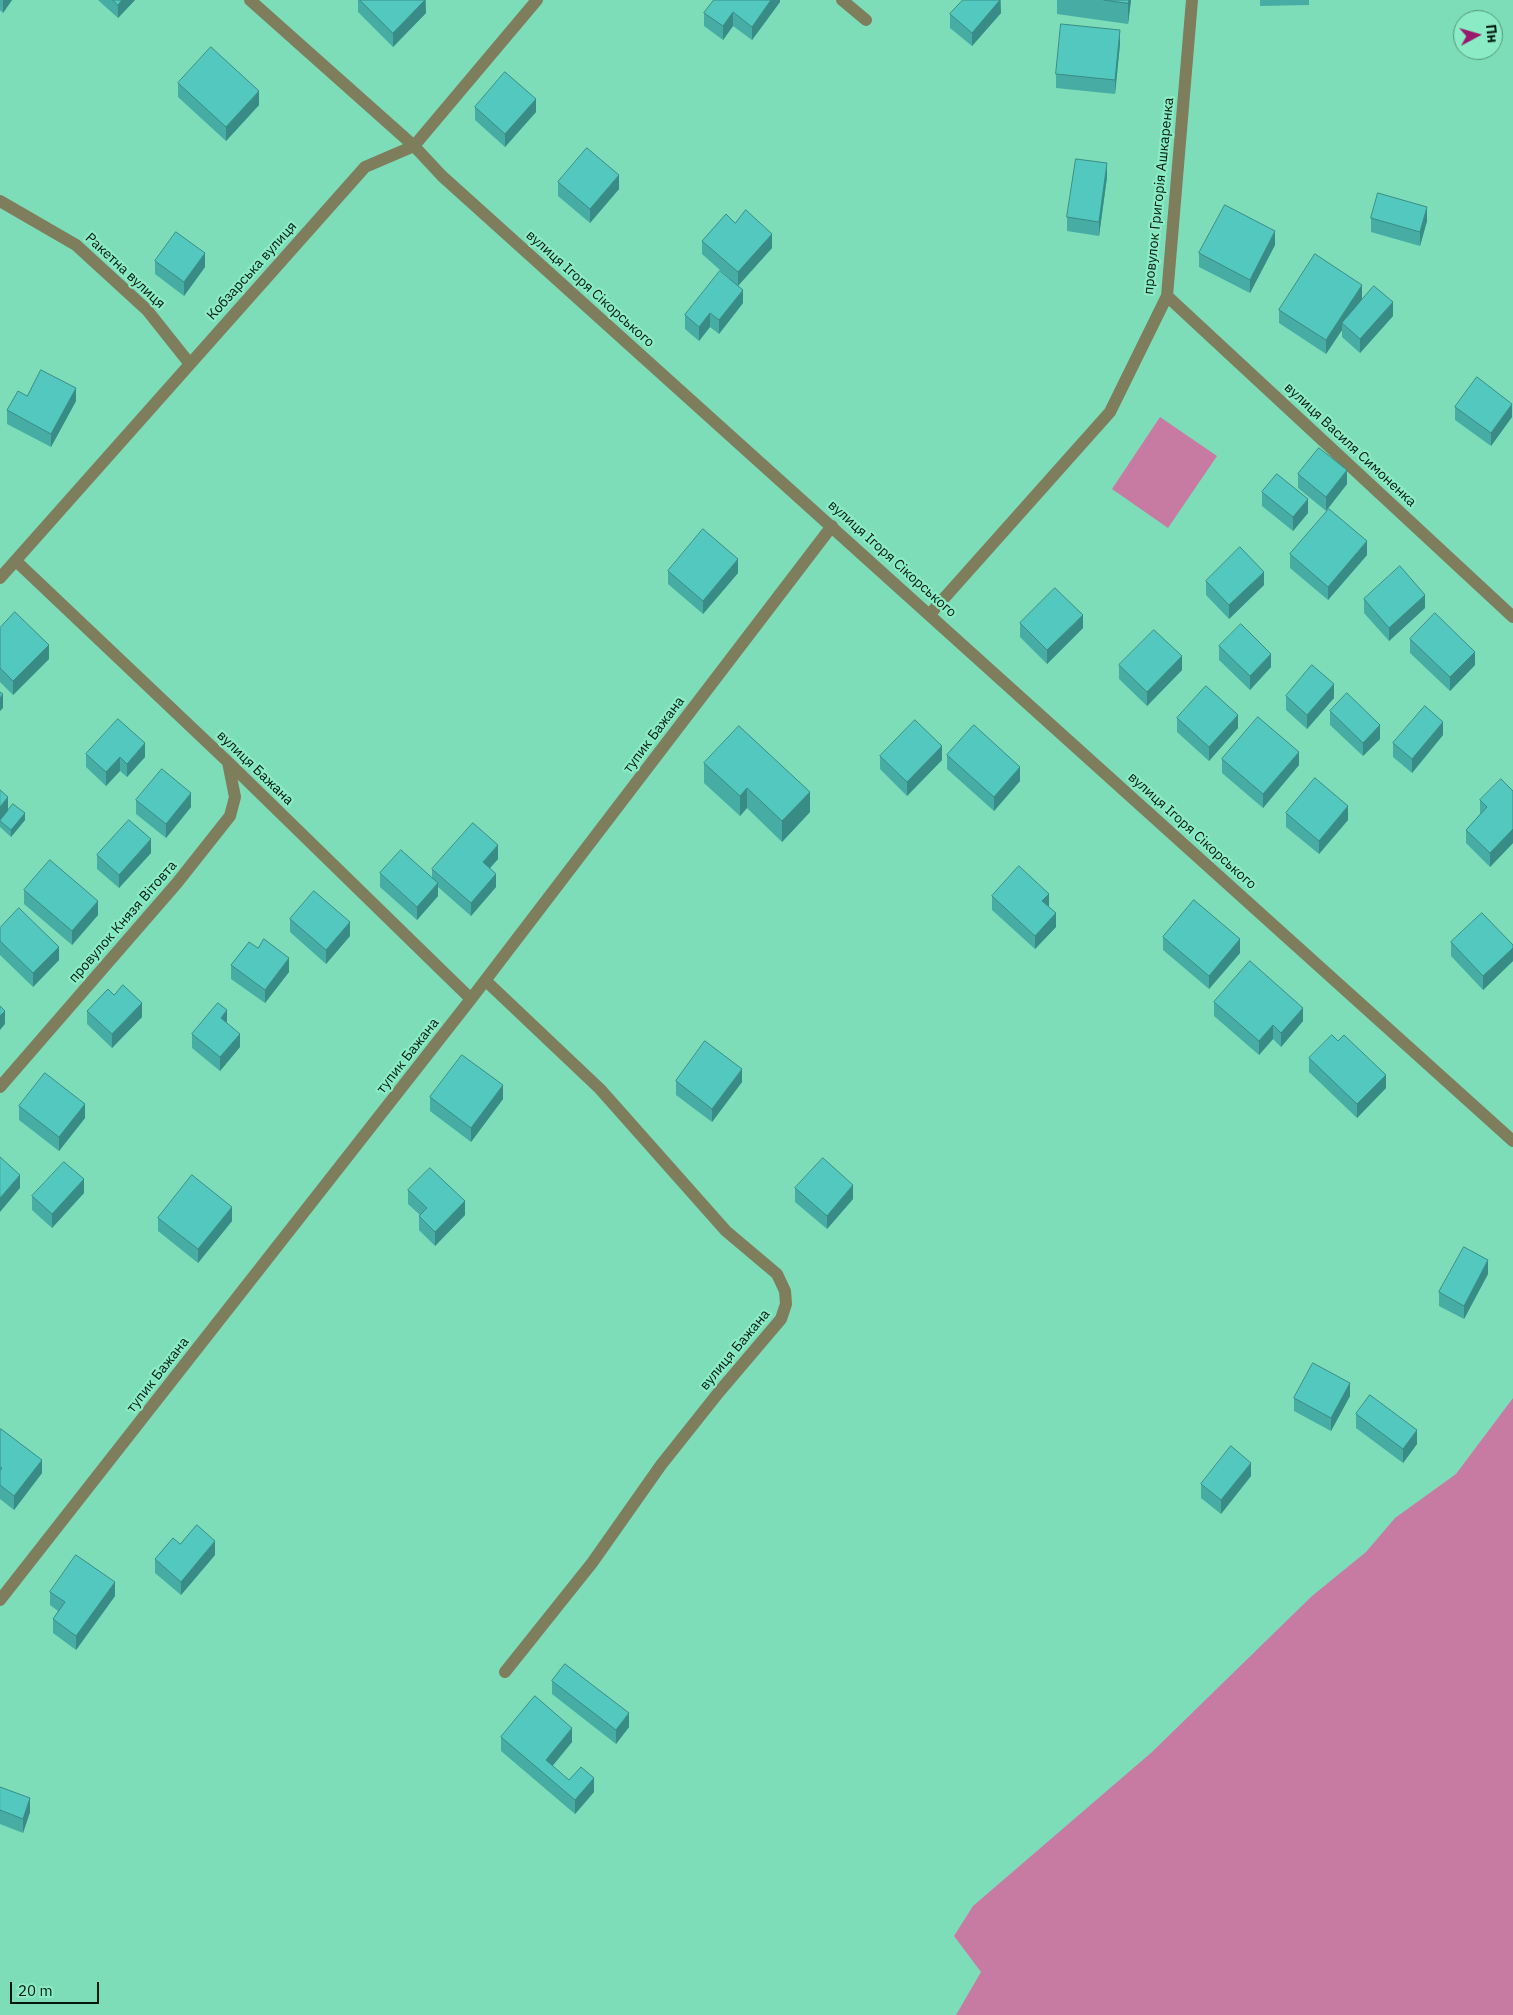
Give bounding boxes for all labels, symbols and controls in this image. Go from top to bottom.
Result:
north arrow [1453,10,1503,60]
text: Пн [1482,23,1502,44]
street label: провулок Григорія Ашкаренка [1140,97,1178,295]
street label: Кобзарська вулиця [203,218,301,324]
street label: вулиця Ігоря Сікорського [522,227,658,351]
street label: Ракетна вулиця [82,230,168,312]
street label: вулиця Василя Симоненка [1281,379,1419,511]
street label: вулиця Ігоря Сікорського [824,497,960,621]
street label: тупик Бажана [620,694,688,776]
street label: вулиця Бажана [213,727,297,809]
street label: вулиця Ігоря Сікорського [1124,769,1260,893]
street label: провулок Князя Вітовта [65,858,181,986]
street label: тупик Бажана [373,1015,443,1097]
street label: вулиця Бажана [696,1306,774,1394]
street label: тупик Бажана [123,1334,193,1416]
scale bar [12,1972,101,2004]
text: 20 m [18,1981,53,2000]

